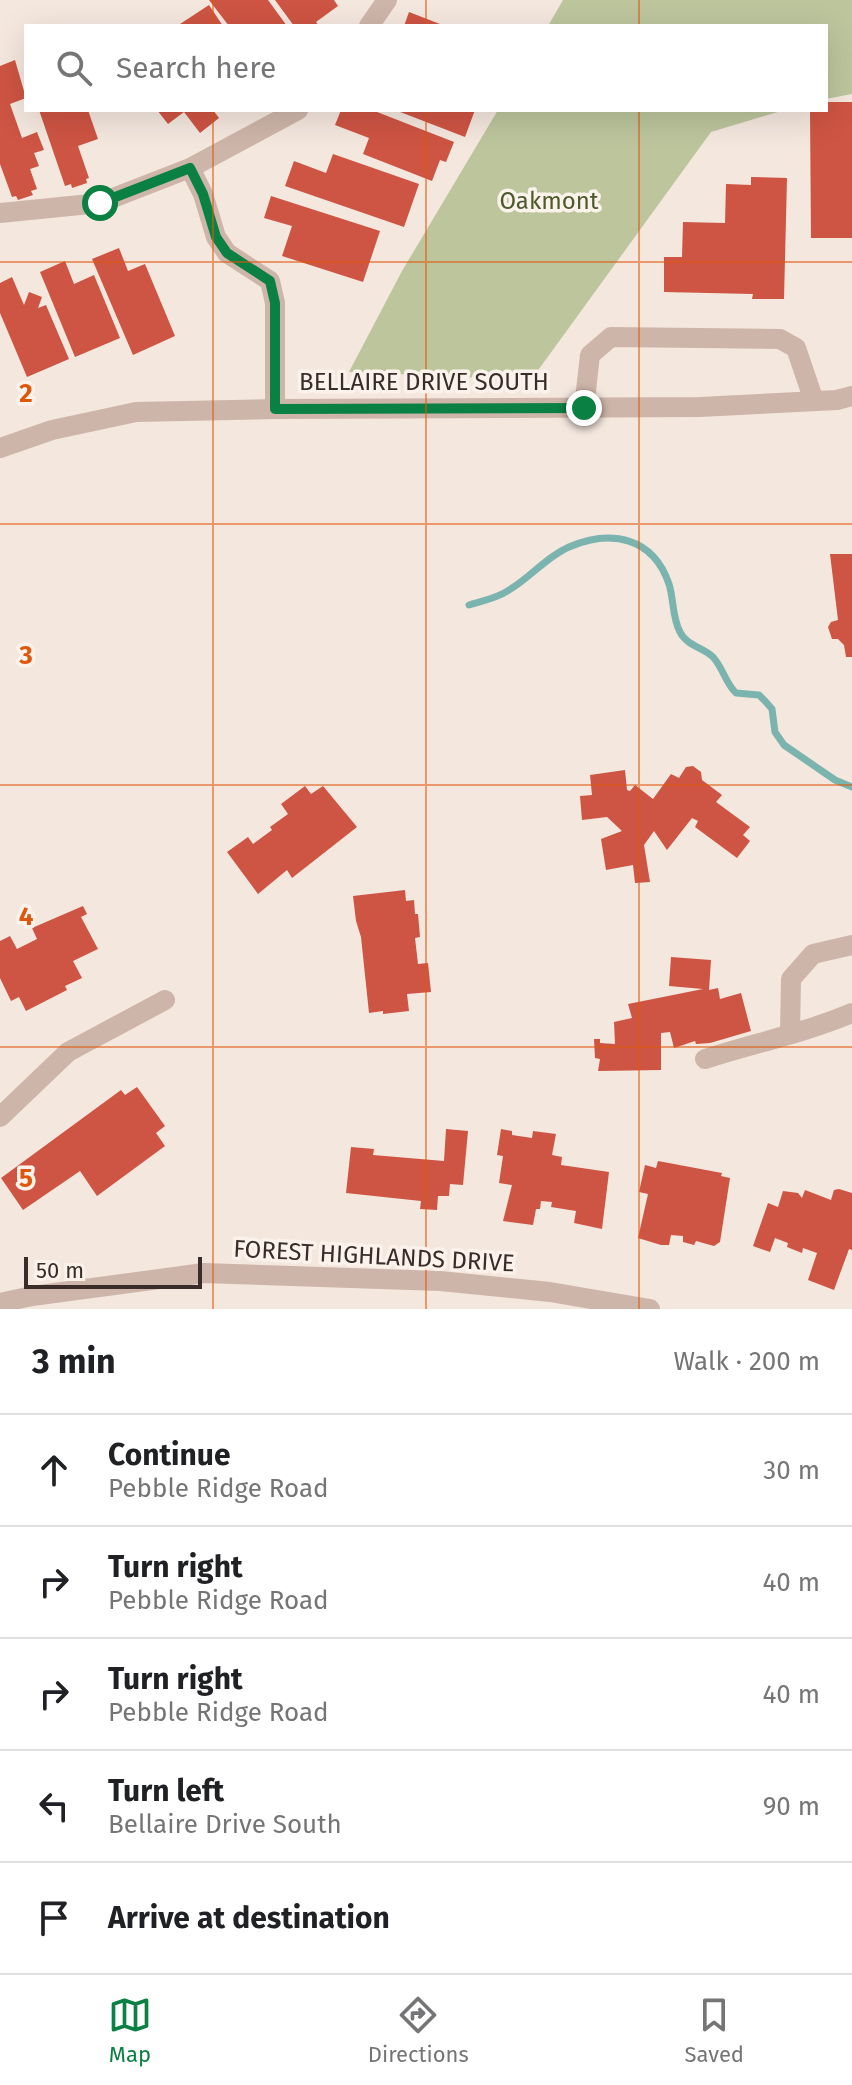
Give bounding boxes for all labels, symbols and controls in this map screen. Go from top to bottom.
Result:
search box [24,24,828,112]
icon: search [52,46,96,90]
text: Search here [116,50,276,86]
route start [82,185,118,221]
park label: Oakmont [499,187,599,215]
street label: BELLAIRE DRIVE SOUTH [299,368,549,396]
text: 2 [19,378,33,409]
route end [566,390,602,426]
text: 3 [18,640,33,671]
text: 4 [19,901,34,932]
text: 5 [19,1163,33,1194]
street label: FOREST HIGHLANDS DRIVE [233,1235,515,1277]
scale bar [24,1253,202,1289]
text: 50 m [36,1257,84,1284]
text: 3 min [32,1341,116,1382]
text: Walk · 200 m [673,1346,820,1377]
text: Continue [108,1437,231,1473]
icon: ahead [32,1448,76,1492]
text: 30 m [763,1455,820,1486]
text: Pebble Ridge Road [108,1473,329,1504]
text: Turn right [108,1549,243,1585]
icon: right [32,1560,76,1604]
text: 40 m [762,1567,820,1598]
text: Pebble Ridge Road [108,1585,329,1616]
text: Turn right [108,1661,243,1697]
icon: right [32,1672,76,1716]
text: 40 m [762,1679,820,1710]
text: Pebble Ridge Road [108,1697,329,1728]
text: Turn left [108,1773,224,1809]
icon: left [32,1784,76,1828]
text: 90 m [763,1791,820,1822]
text: Bellaire Drive South [108,1809,342,1840]
icon: arrive [32,1896,76,1940]
text: Arrive at destination [108,1900,390,1936]
tab: Map [108,1993,152,2068]
tab: Directions [368,1993,469,2068]
tab: Saved [685,1993,744,2068]

